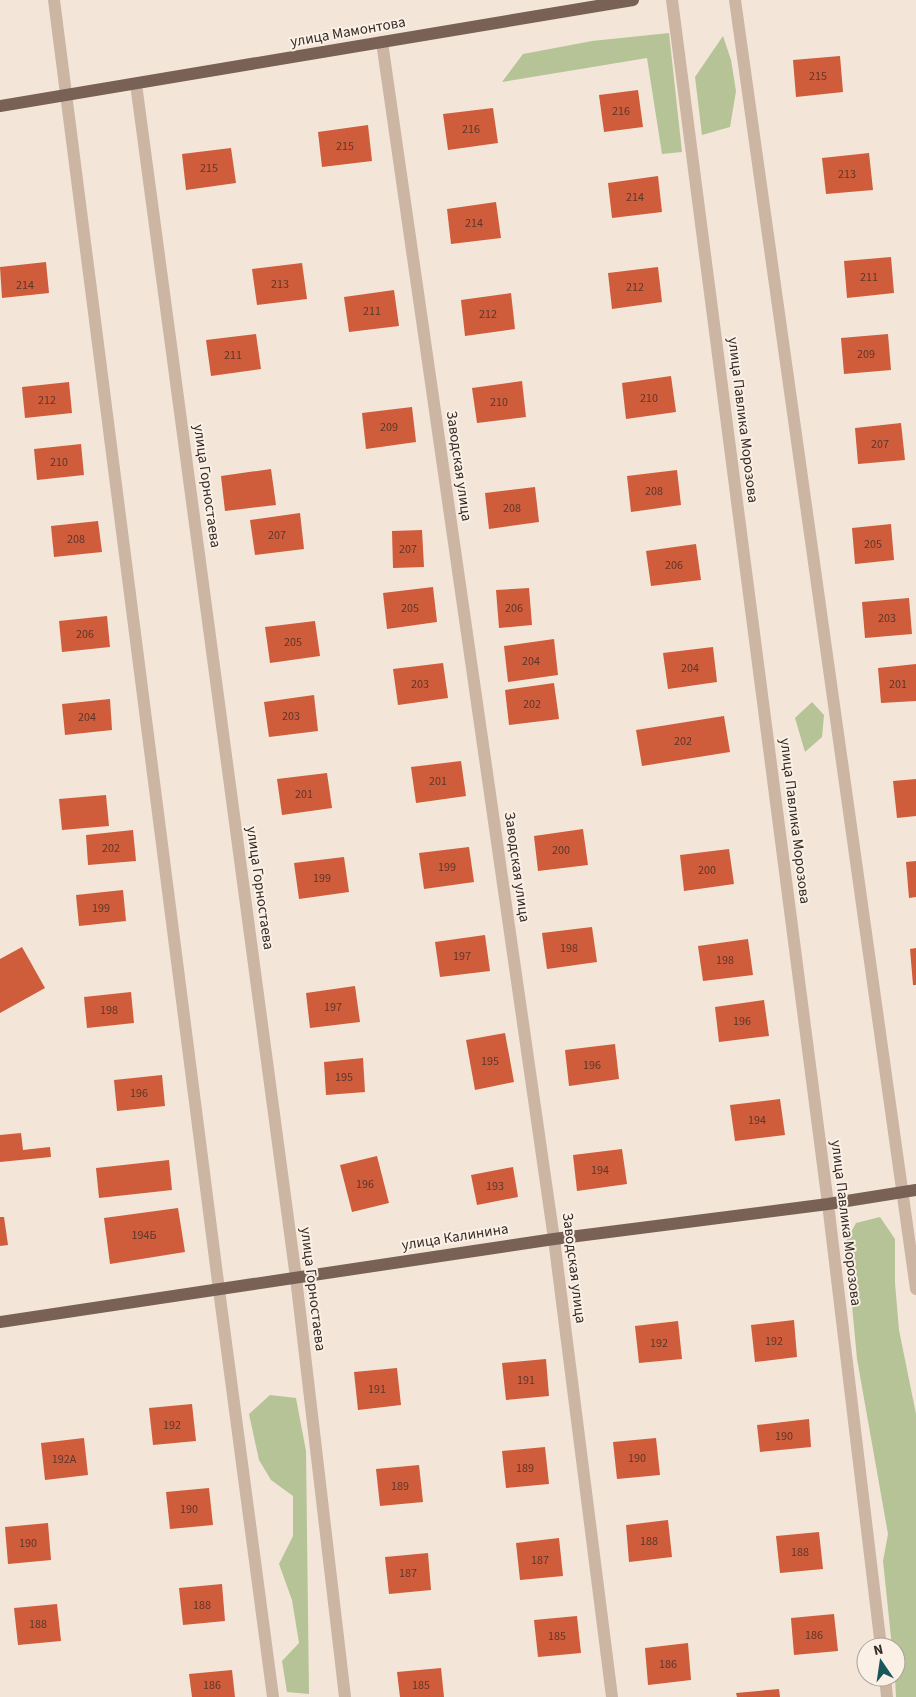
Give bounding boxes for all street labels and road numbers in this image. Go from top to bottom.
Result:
street label: улица Мамонтова [289,12,407,52]
street label: улица Павлика Морозова [722,336,764,504]
street label: Заводская улица [441,409,477,523]
street label: улица Горностаева [188,423,226,549]
street label: улица Павлика Морозова [774,737,816,905]
street label: Заводская улица [499,810,535,924]
street label: улица Горностаева [241,825,279,951]
street label: улица Павлика Морозова [825,1139,867,1307]
street label: Заводская улица [557,1211,591,1325]
street label: улица Калинина [400,1218,510,1256]
street label: улица Горностаева [295,1226,331,1352]

